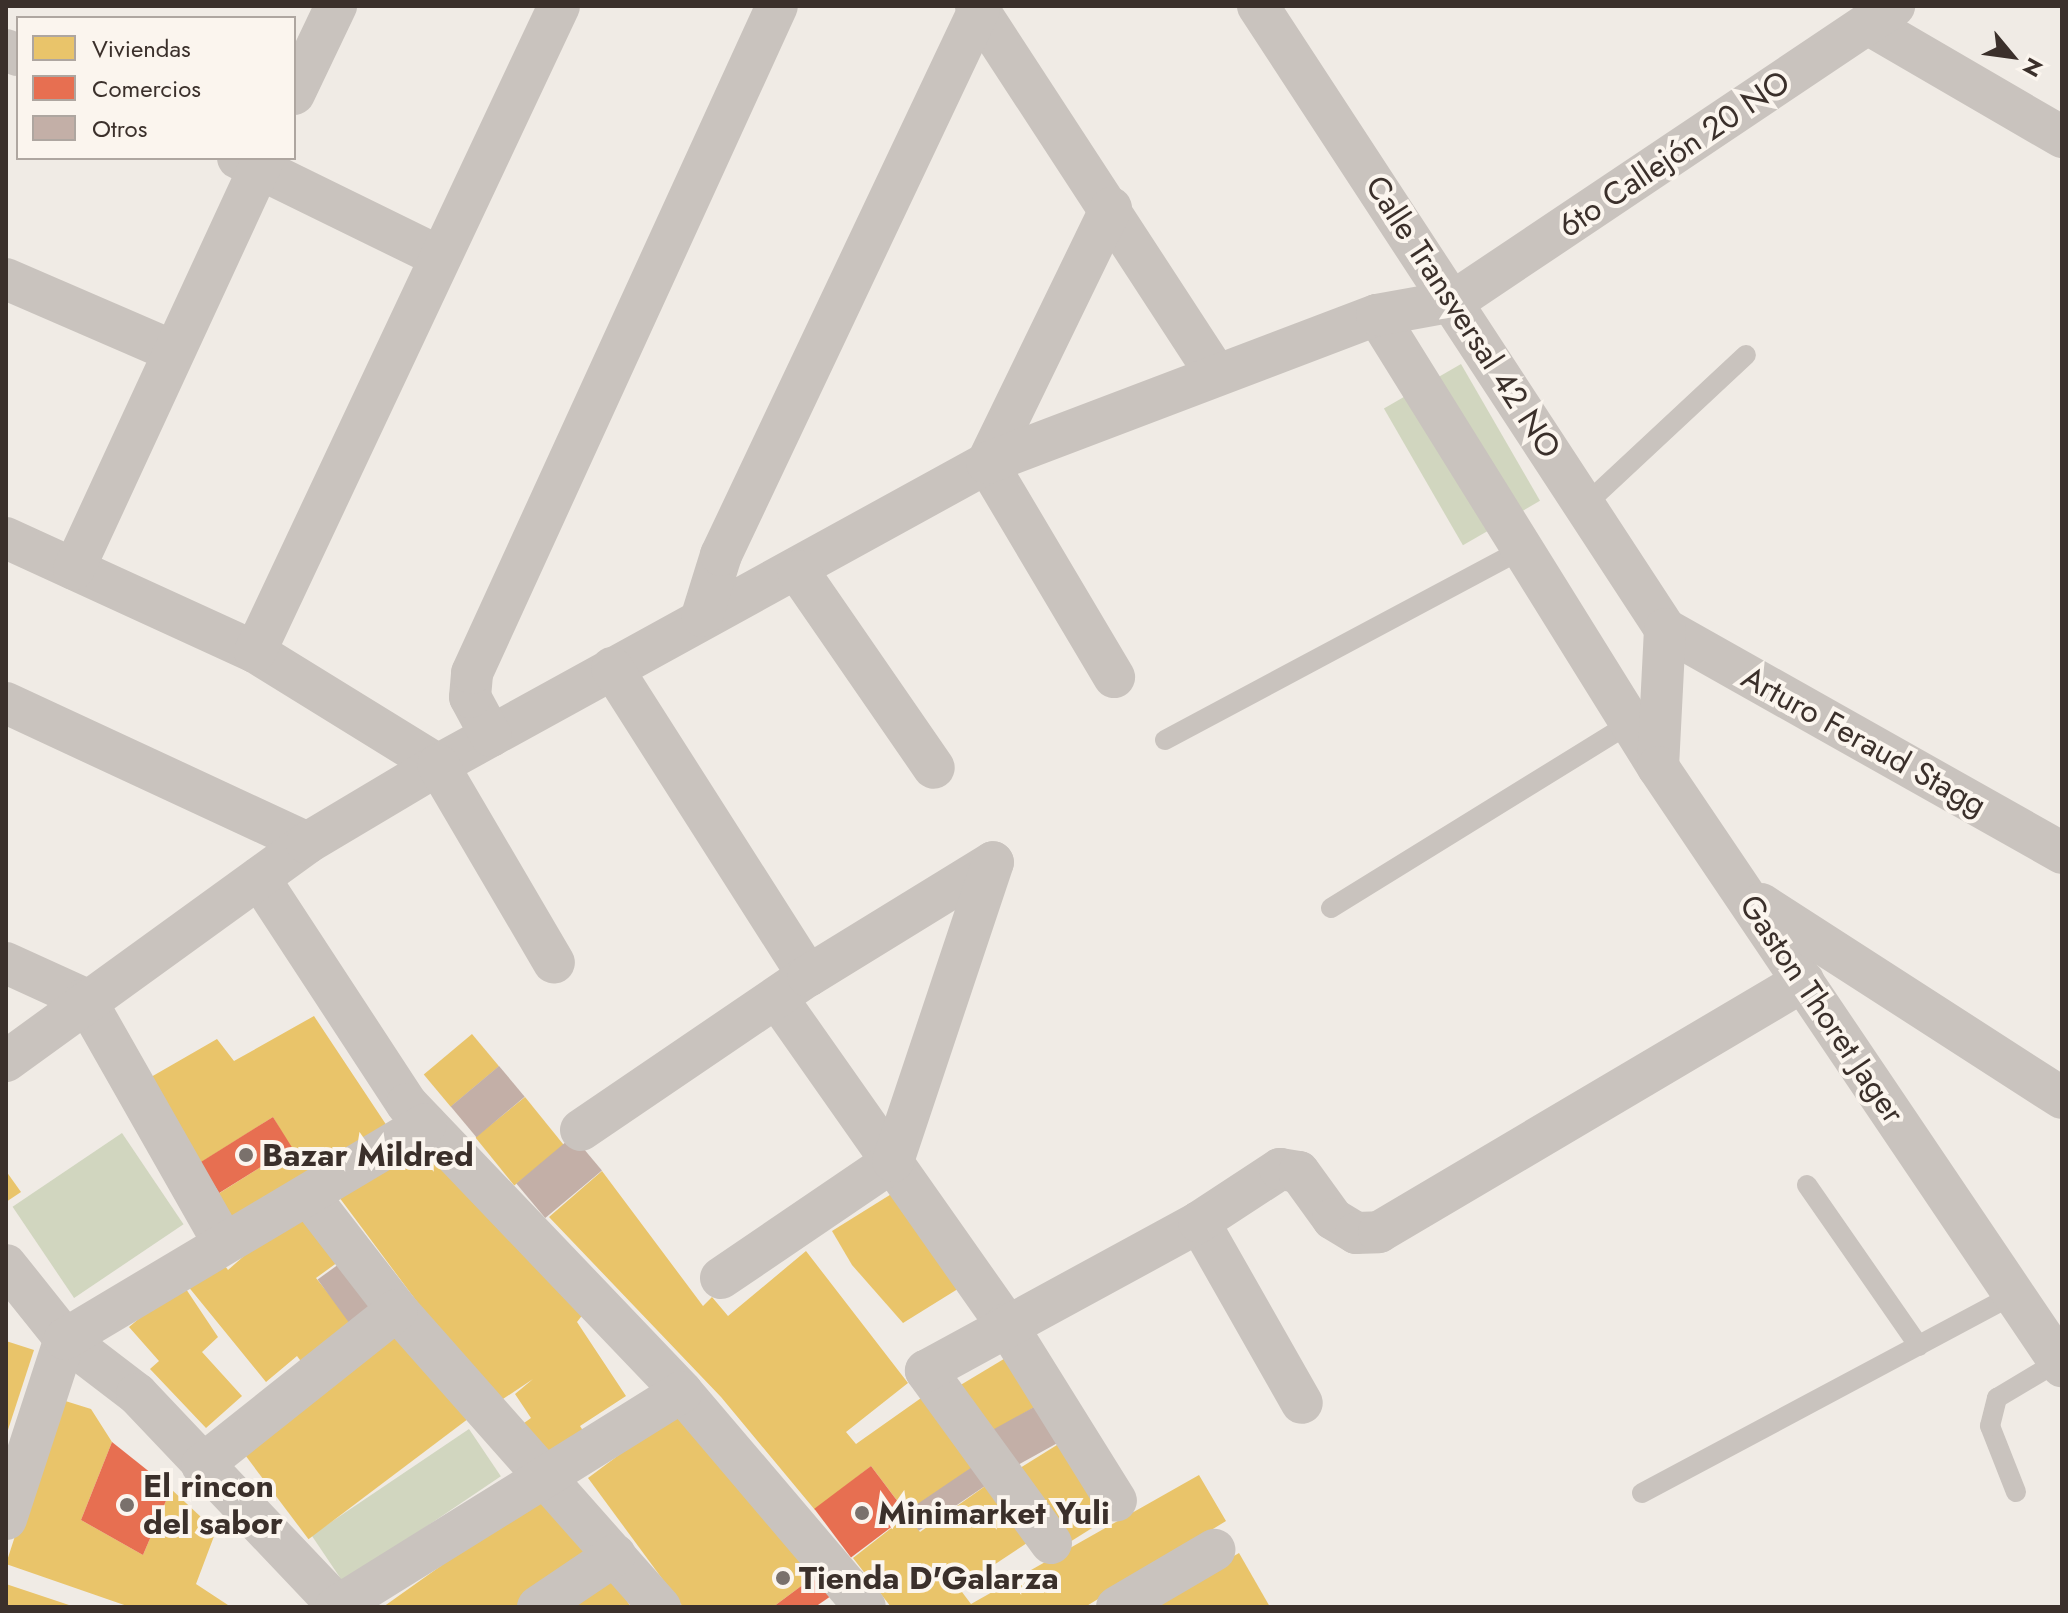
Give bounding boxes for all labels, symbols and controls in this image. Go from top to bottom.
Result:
legend [16,16,296,160]
north arrow [1972,16,2052,96]
text: Viviendas [92,31,191,66]
text: N [2015,52,2051,83]
street label: 6to Callejón 20 NO [1551,62,1797,246]
text: Comercios [92,71,201,106]
text: Otros [92,111,147,146]
street label: Calle Transversal 42 NO [1357,169,1569,465]
street label: Arturo Feraud Stagg [1735,658,1993,824]
street label: Gaston Thoret Jager [1731,888,1913,1130]
place label: Bazar Mildred [262,1136,474,1174]
marker: Bazar Mildred [237,1146,255,1164]
place label: El rincon del sabor [143,1468,283,1543]
place label: Minimarket Yuli [878,1494,1110,1532]
marker: El rincon del sabor [118,1496,136,1514]
marker: Minimarket Yuli [853,1504,871,1522]
place label: Tienda D'Galarza [799,1559,1059,1597]
marker: Tienda D'Galarza [774,1569,792,1587]

